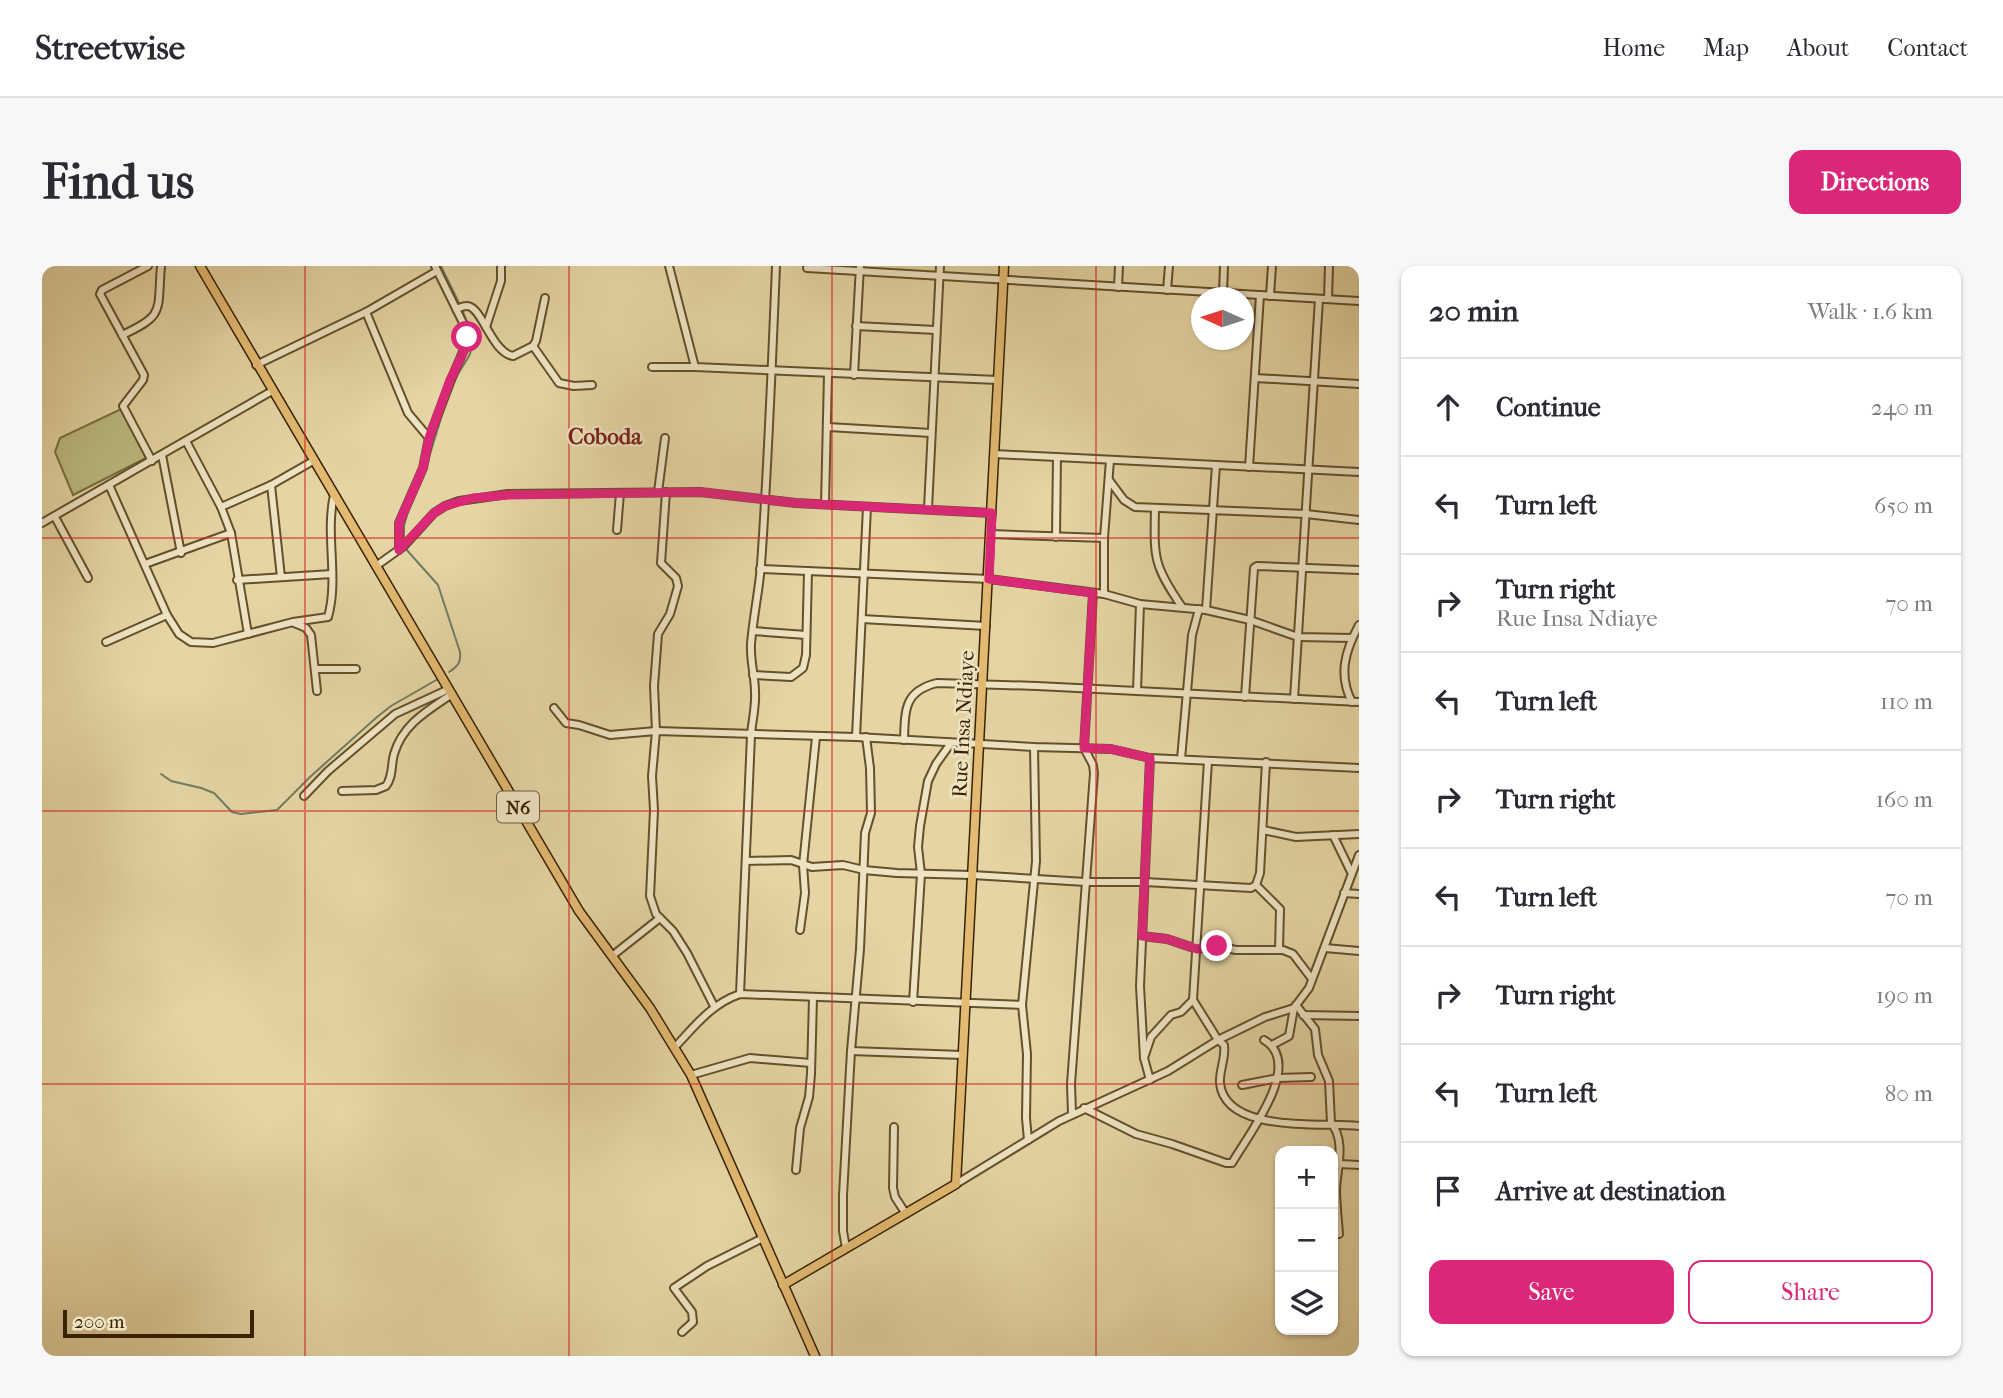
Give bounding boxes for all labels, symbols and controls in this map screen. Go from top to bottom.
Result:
text: Streetwise [35,29,185,68]
text: Home [1603,34,1665,62]
text: Map [1703,34,1749,62]
text: About [1787,34,1849,62]
text: Contact [1887,34,1968,62]
button: Directions [1789,150,1961,214]
text: Find us [42,153,194,211]
north arrow [1191,287,1254,350]
text: 20 min [1429,294,1519,329]
text: Walk · 1.6 km [1808,298,1933,325]
route start [451,321,482,352]
icon: ahead [1429,388,1467,426]
text: Continue [1496,392,1601,423]
text: 240 m [1871,394,1933,421]
district label: Coboda [568,423,643,450]
icon: left [1429,486,1467,524]
text: Turn left [1496,490,1597,521]
text: 650 m [1874,492,1933,519]
text: Turn right [1496,574,1616,605]
icon: right [1429,584,1467,622]
text: 70 m [1885,590,1933,617]
text: Rue Insa Ndiaye [1496,605,1658,632]
street label: Rue Insa Ndiaye [947,650,979,798]
icon: left [1429,682,1467,720]
text: Turn left [1496,686,1597,717]
text: 110 m [1880,688,1933,715]
icon: right [1429,780,1467,818]
text: Turn right [1496,784,1616,815]
text: 160 m [1876,786,1933,813]
road number: N6 [497,792,539,822]
icon: left [1429,878,1467,916]
text: Turn left [1496,882,1597,913]
text: 70 m [1885,884,1933,911]
route end [1201,930,1232,961]
icon: right [1429,976,1467,1014]
text: Turn right [1496,980,1616,1011]
text: 190 m [1876,982,1933,1009]
icon: left [1429,1074,1467,1112]
text: Turn left [1496,1078,1597,1109]
text: 80 m [1885,1080,1933,1107]
map controls [1275,1146,1338,1335]
button: + [1275,1146,1338,1209]
icon: arrive [1429,1172,1467,1210]
text: Arrive at destination [1496,1176,1726,1207]
button: − [1275,1209,1338,1272]
button: Save [1429,1260,1674,1324]
button: Share [1688,1260,1933,1324]
button: layers [1275,1272,1338,1335]
scale bar [63,1307,254,1339]
text: 200 m [74,1311,125,1333]

